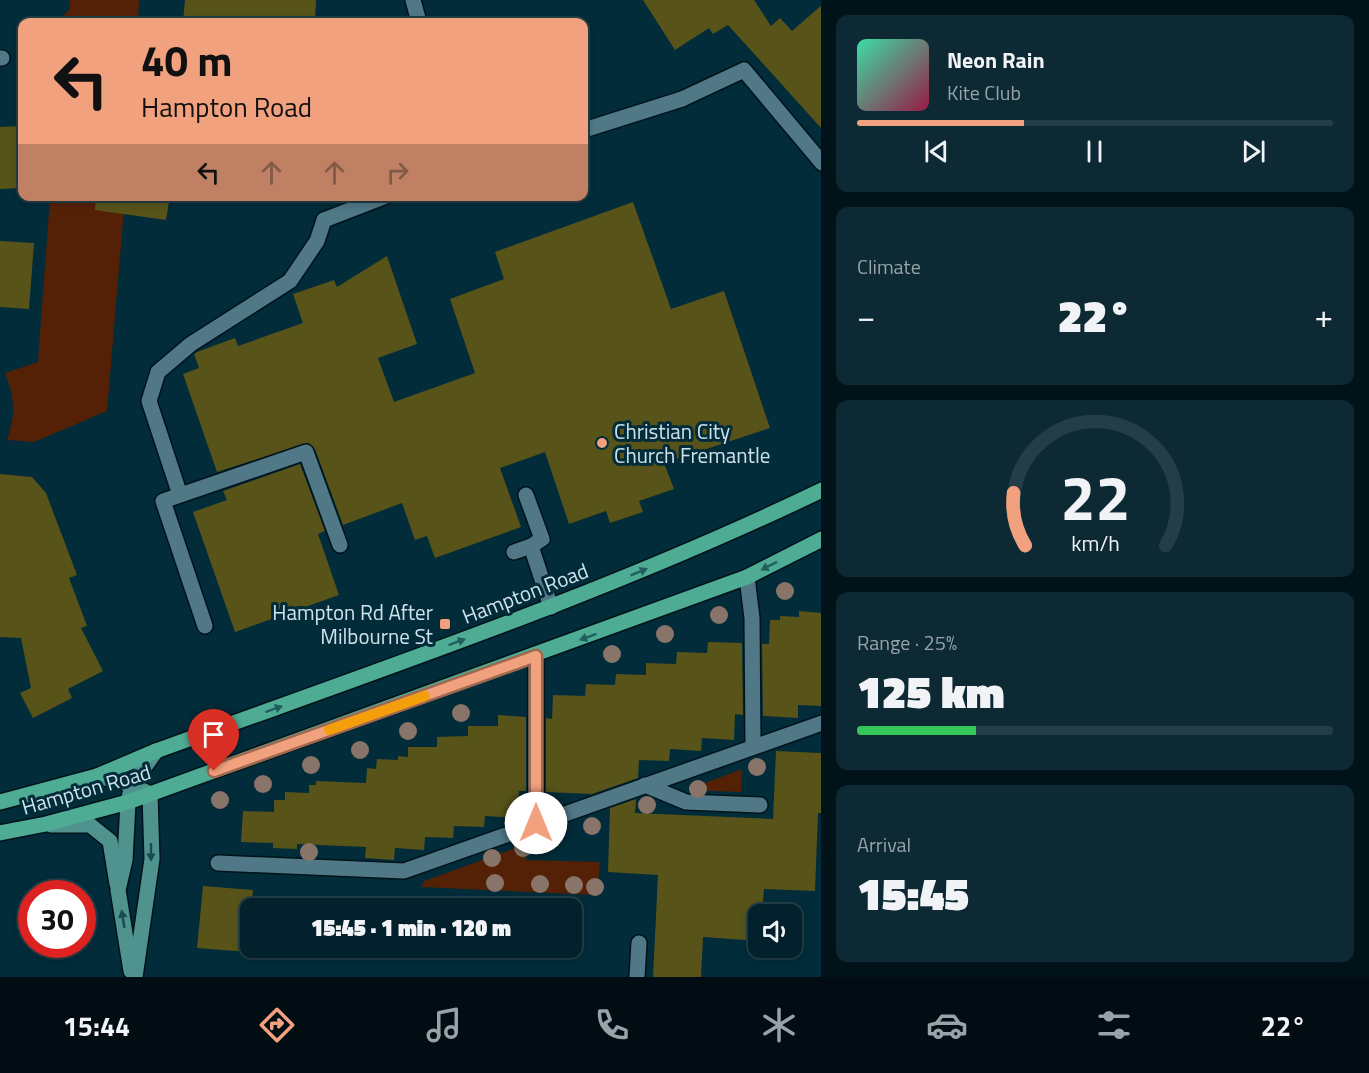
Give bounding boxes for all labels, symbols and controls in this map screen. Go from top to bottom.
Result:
text: 40 m [141,28,233,92]
icon: left [42,42,120,120]
text: Neon Rain [947,43,1045,77]
text: Kite Club [947,77,1021,108]
text: Hampton Road [141,86,312,127]
icon: previous [920,135,953,168]
icon: pause [1078,135,1111,168]
icon: next [1237,135,1270,168]
icon: left [192,156,225,189]
icon: ahead [255,156,288,189]
icon: ahead [318,156,351,189]
icon: right [381,156,414,189]
text: Climate [857,251,921,282]
text: 22° [1058,281,1132,349]
text: − [857,291,875,341]
text: + [1315,291,1333,341]
place label: Christian City Church Fremantle [614,415,770,471]
marker: Christian City Church Fremantle [595,436,609,450]
text: 22 [1060,449,1130,544]
text: km/h [1071,527,1119,559]
street label: Hampton Road [457,554,593,632]
one-way arrow [761,561,778,571]
one-way arrow [630,567,648,577]
place label: Hampton Rd After Milbourne St [272,596,434,652]
marker: Hampton Rd After Milbourne St [438,617,452,631]
text: Range · 25% [857,627,957,658]
one-way arrow [579,632,597,642]
one-way arrow [448,636,466,646]
text: 125 km [857,657,1005,725]
one-way arrow [265,703,283,713]
pin [188,709,239,771]
icon: arrive [197,718,230,751]
street label: Hampton Road [18,755,154,823]
position arrow [504,791,568,855]
text: Arrival [857,829,911,860]
one-way arrow [146,843,156,862]
text: 15:45 [857,859,969,927]
speed limit sign: 30 [18,880,96,958]
map controls [748,904,802,958]
button: sound [748,904,802,958]
one-way arrow [118,910,127,929]
text: 15:45 · 1 min · 120 m [311,911,511,945]
icon: directions [256,1004,298,1046]
icon: music [423,1004,465,1046]
icon: phone [591,1004,633,1046]
icon: climate [758,1004,800,1046]
icon: car [926,1004,968,1046]
icon: filters [1093,1004,1135,1046]
text: 15:44 [63,1005,130,1046]
text: 22° [1261,1005,1306,1046]

